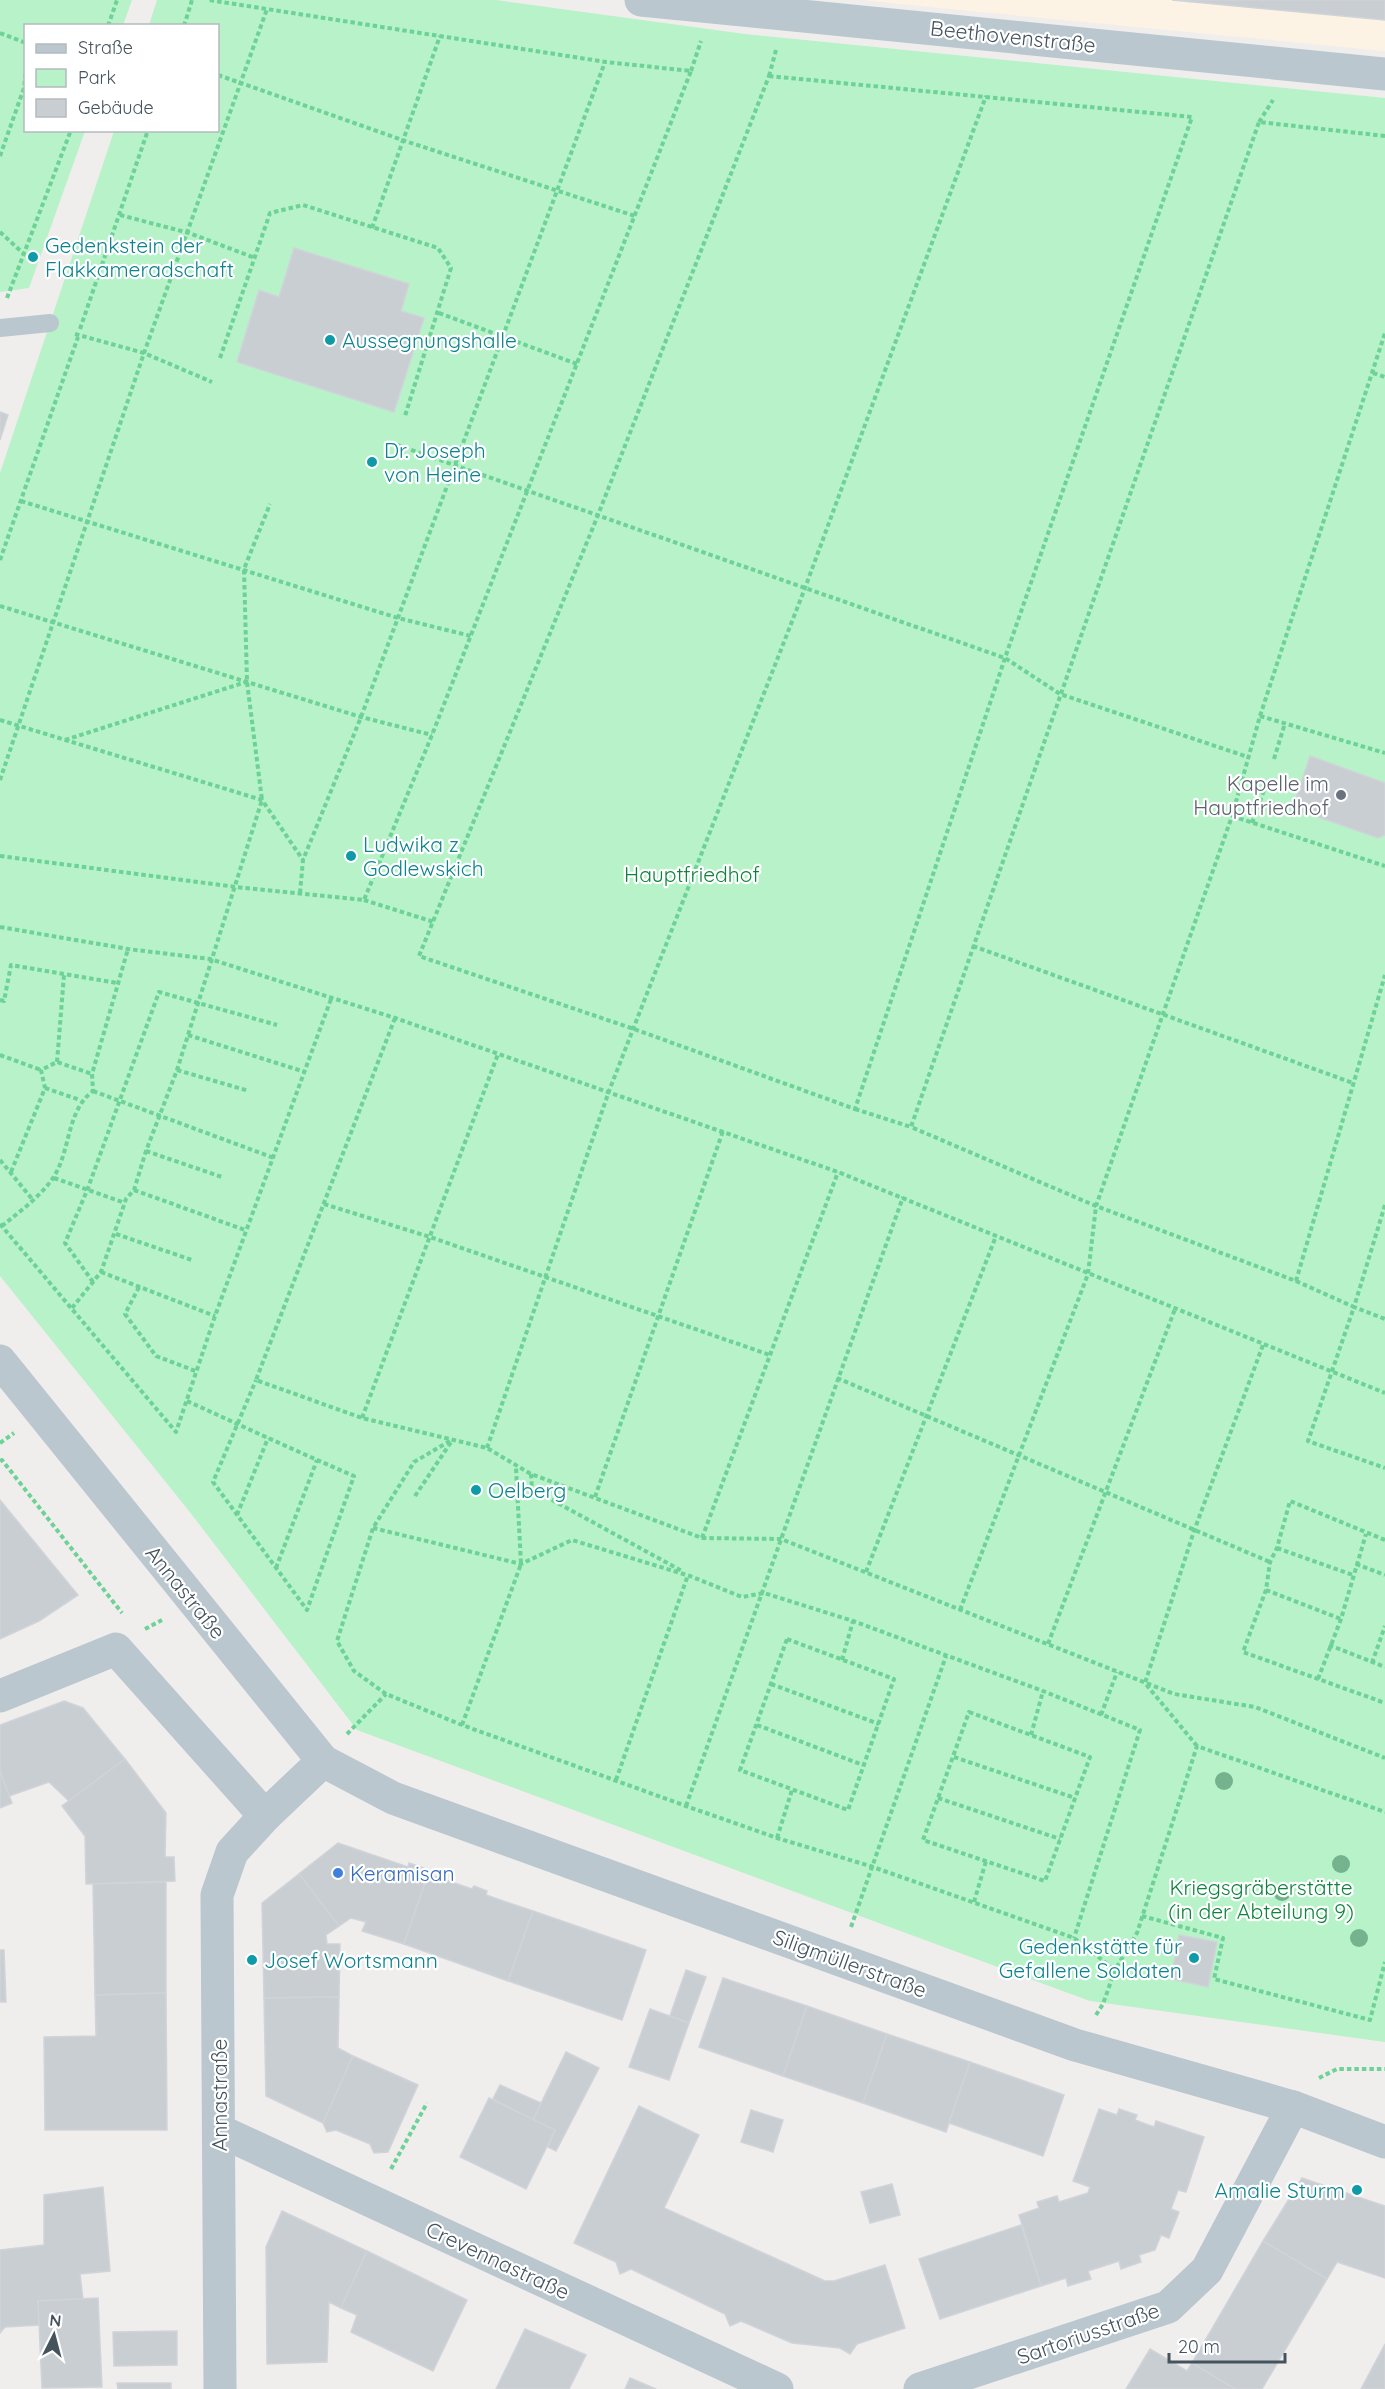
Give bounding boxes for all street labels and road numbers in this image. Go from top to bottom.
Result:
street label: Beethovenstraße [929,14,1097,58]
street label: Annastraße [140,1540,232,1644]
street label: Siligmüllerstraße [770,1923,930,2003]
street label: Annastraße [206,2039,232,2151]
street label: Crevennastraße [422,2215,574,2305]
street label: Sartoriusstraße [1013,2296,1163,2370]

